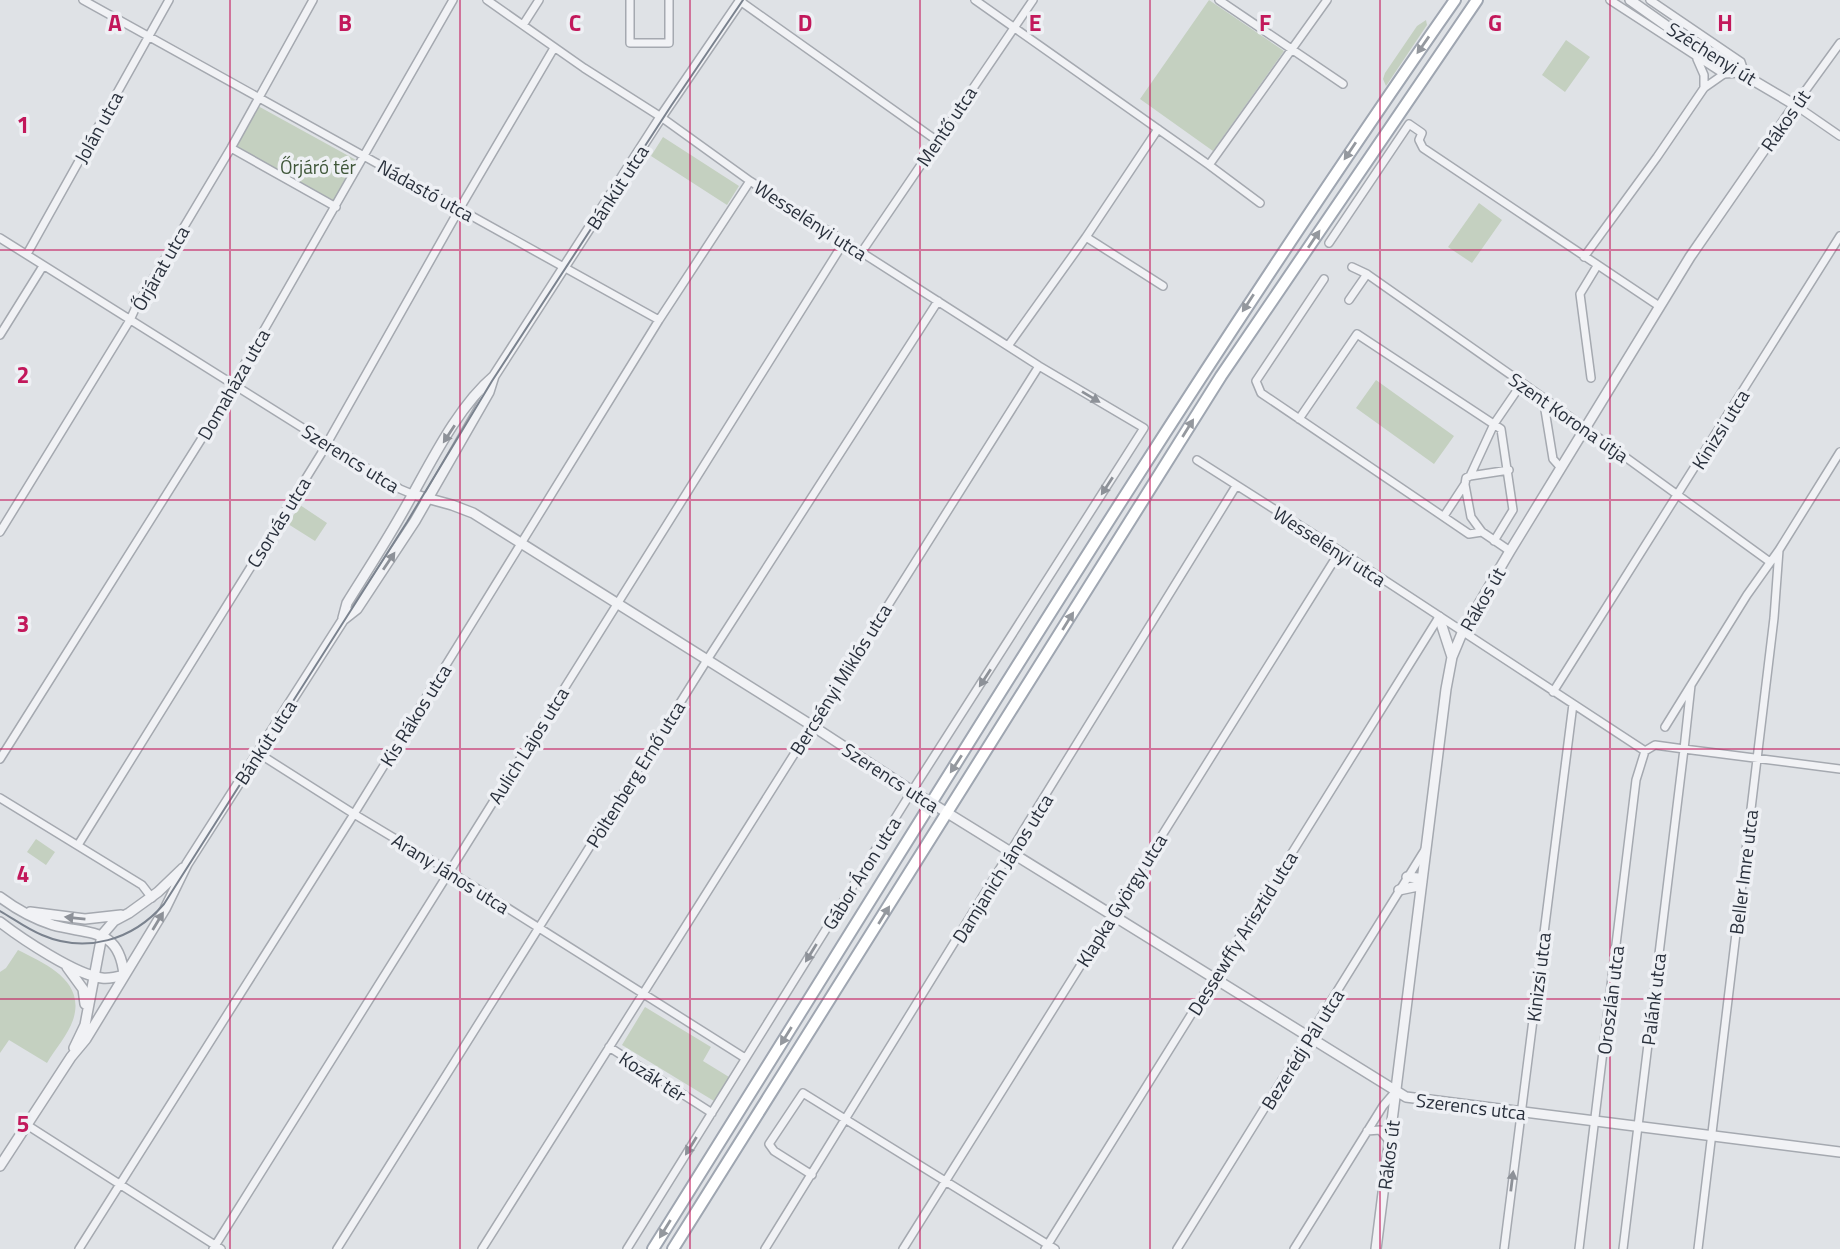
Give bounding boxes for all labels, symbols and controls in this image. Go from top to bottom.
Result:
text: A [108,5,122,40]
text: B [338,5,352,40]
text: C [569,5,581,40]
text: D [798,5,812,40]
text: E [1029,5,1041,40]
text: F [1259,5,1271,40]
text: G [1488,5,1502,40]
text: H [1717,5,1733,40]
street label: Széchenyi út [1662,14,1763,92]
one-way arrow [1416,36,1430,54]
street label: Mentő utca [909,80,984,172]
street label: Rákos út [1753,83,1817,157]
street label: Jolán utca [66,85,130,168]
text: 1 [17,107,29,142]
street label: Bánkút utca [579,138,656,235]
one-way arrow [1343,142,1357,160]
park label: Őrjáró tér [280,152,357,181]
street label: Nádastó utca [373,152,480,229]
street label: Wesselényi utca [749,173,874,268]
street label: Őrjárat utca [124,220,196,316]
one-way arrow [1307,229,1320,248]
one-way arrow [1241,294,1255,312]
street label: Domaháza utca [189,323,277,445]
text: 2 [17,357,29,392]
street label: Szent Korona útja [1503,365,1635,470]
street label: Kinizsi utca [1684,383,1756,475]
one-way arrow [1082,391,1101,403]
street label: Szerencs utca [296,416,406,500]
one-way arrow [1182,418,1195,438]
one-way arrow [442,425,455,444]
street label: Csorvás utca [239,471,318,573]
one-way arrow [1101,476,1114,495]
street label: Wesselényi utca [1268,499,1393,594]
one-way arrow [382,552,396,570]
street label: Rákos út [1452,561,1512,637]
street label: Bercsényi Miklós utca [782,597,898,760]
text: 3 [17,606,29,641]
one-way arrow [1061,611,1074,631]
street label: Kis Rákos utca [372,658,458,772]
one-way arrow [978,668,991,687]
street label: Aulich Lajos utca [480,681,576,809]
street label: Bánkút utca [227,693,304,790]
street label: Pöltenberg Ernő utca [578,695,692,853]
street label: Szerencs utca [837,735,946,820]
one-way arrow [950,754,963,774]
street label: Damjanich János utca [944,787,1060,948]
street label: Beller Imre utca [1721,807,1765,936]
street label: Gábor Áron utca [815,810,908,935]
street label: Arany János utca [387,825,516,921]
street label: Klapka György utca [1068,827,1174,972]
street label: Dessewffy Arisztid utca [1180,845,1305,1021]
text: 4 [17,856,29,891]
one-way arrow [877,905,890,924]
one-way arrow [151,911,164,930]
one-way arrow [63,912,85,923]
street label: Kinizsi utca [1518,930,1558,1023]
one-way arrow [805,943,818,963]
street label: Oroszlán utca [1589,944,1631,1056]
street label: Palánk utca [1633,951,1673,1047]
street label: Bezerédj Pál utca [1253,983,1351,1115]
one-way arrow [779,1026,792,1045]
street label: Kozák tér [614,1043,693,1109]
street label: Szerencs utca [1414,1085,1528,1127]
text: 5 [17,1106,29,1141]
street label: Rákos út [1369,1118,1407,1191]
one-way arrow [685,1137,698,1156]
one-way arrow [1507,1170,1518,1192]
one-way arrow [659,1219,672,1238]

